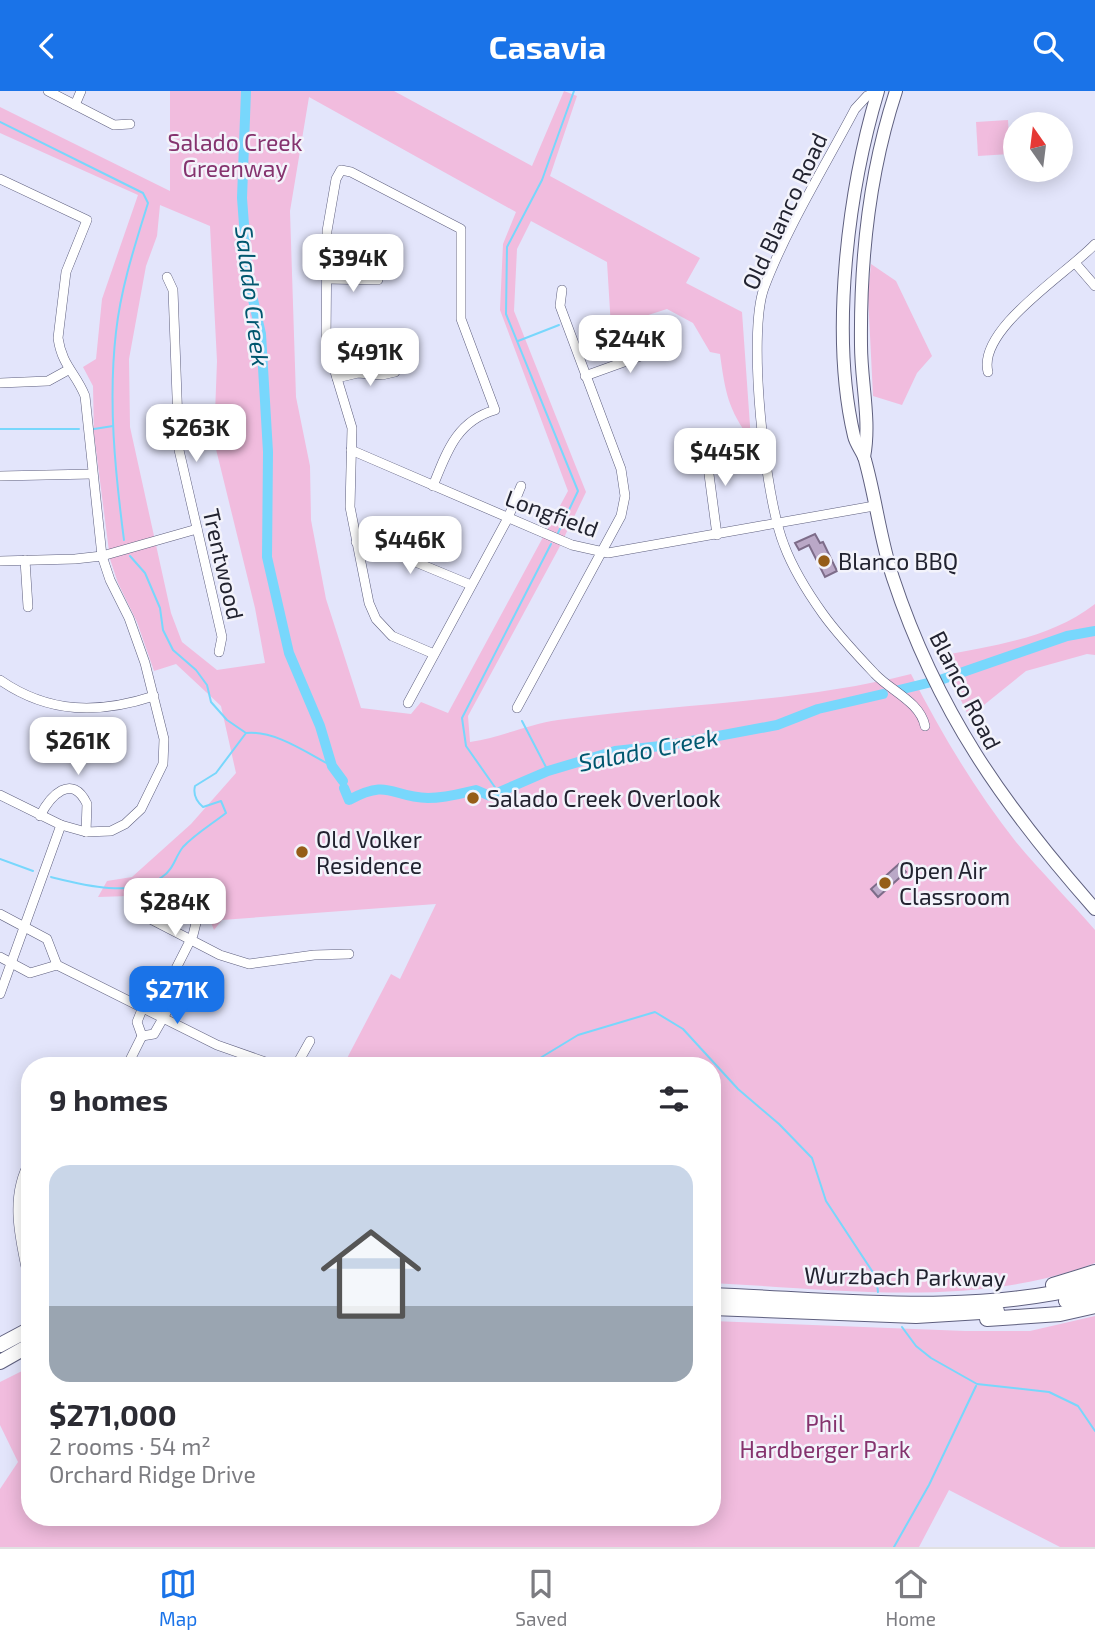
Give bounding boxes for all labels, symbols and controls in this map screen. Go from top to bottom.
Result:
icon: back [28,27,66,65]
text: Casavia [489,27,606,65]
icon: search [1029,27,1067,65]
north arrow [1003,112,1073,182]
map controls [1003,112,1073,182]
park label: Salado Creek Greenway [168,128,303,182]
street label: Old Blanco Road [735,128,833,294]
water label: Salado Creek [230,224,276,368]
pin: $394K [304,235,402,294]
text: $394K [318,243,388,271]
pin: $244K [581,315,679,375]
text: $244K [595,324,665,352]
pin: $491K [321,329,419,388]
text: $491K [337,337,403,365]
pin: $263K [147,405,245,464]
text: $263K [162,413,230,441]
pin: $445K [676,429,774,488]
text: $445K [690,437,760,465]
street label: Longfield [501,483,603,543]
street label: Trentwood [198,506,250,622]
pin: $446K [361,517,459,576]
text: $446K [375,525,445,553]
place label: Blanco BBQ [838,547,958,575]
marker: Blanco BBQ [816,553,832,569]
street label: Blanco Road [924,626,1008,754]
pin: $261K [29,717,127,777]
water label: Salado Creek [576,721,720,777]
text: $261K [46,726,110,754]
place label: Salado Creek Overlook [487,784,721,812]
marker: Salado Creek Overlook [465,790,481,806]
place label: Old Volker Residence [316,825,422,879]
marker: Old Volker Residence [294,844,310,860]
place label: Open Air Classroom [899,856,1010,910]
marker: Open Air Classroom [877,875,893,891]
pin: $284K [126,879,224,938]
text: $284K [140,887,210,915]
pin: $271K [128,967,226,1026]
text: $271K [145,975,209,1003]
icon: filters [655,1080,693,1118]
text: 9 homes [49,1081,168,1117]
icon: home [308,1211,434,1337]
street label: Wurzbach Parkway [804,1260,1006,1292]
text: $271,000 [49,1396,177,1432]
park label: Phil Hardberger Park [740,1409,911,1463]
text: 2 rooms · 54 m² [49,1432,211,1460]
text: Orchard Ridge Drive [49,1460,256,1488]
tab: Map [159,1565,197,1630]
tab: Saved [515,1565,567,1630]
tab: Home [886,1565,936,1630]

